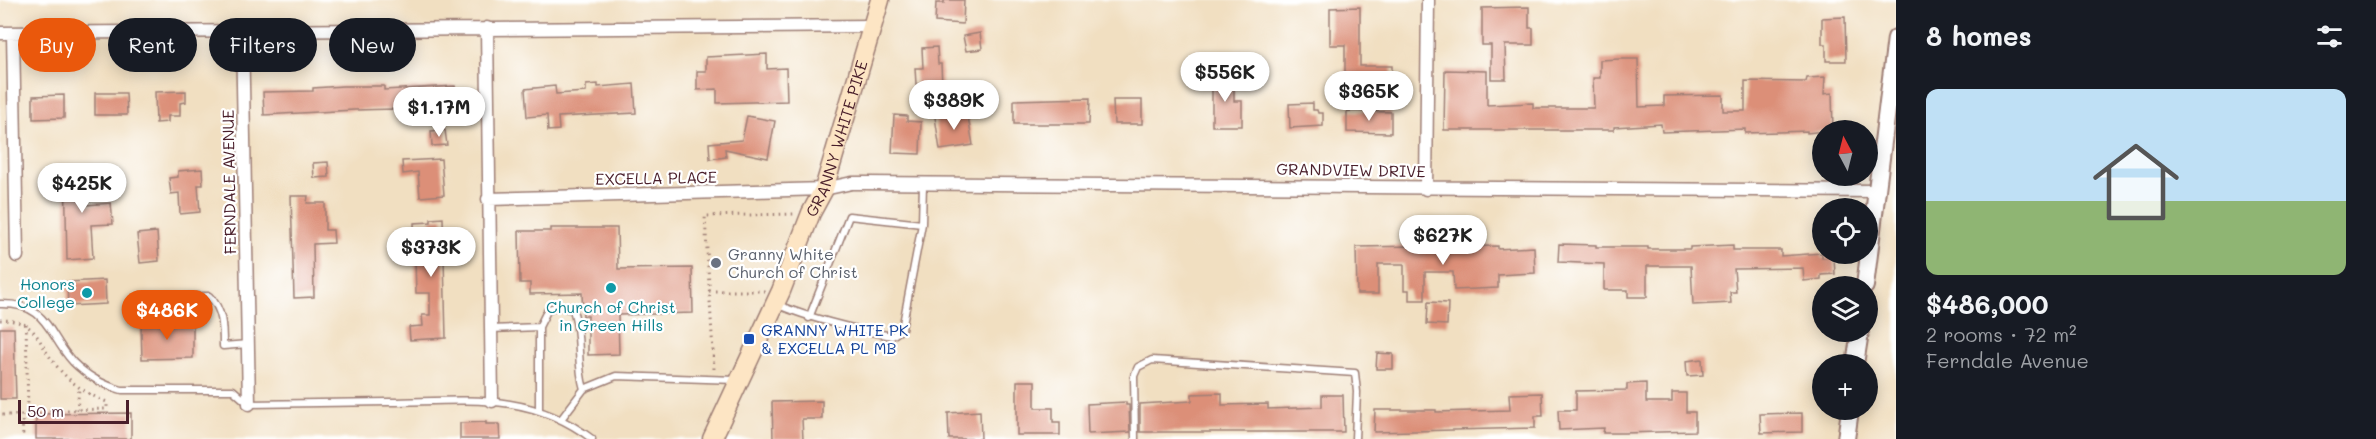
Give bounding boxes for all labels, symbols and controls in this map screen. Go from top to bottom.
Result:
chip: Buy [18,18,96,72]
chip: Rent [108,18,197,72]
chip: Filters [209,18,317,72]
chip: New [329,18,416,72]
text: 8 homes [1926,19,2032,53]
icon: filters [2313,20,2346,53]
pin: $556K [1183,52,1267,103]
street label: GRANNY WHITE PIKE [800,58,872,220]
text: $556K [1195,58,1255,84]
pin: $365K [1327,71,1411,122]
text: $365K [1338,77,1400,103]
pin: $389K [912,80,996,131]
text: $389K [923,86,985,112]
pin: $1.17M [390,87,488,138]
text: $1.17M [407,93,471,119]
street label: FERNDALE AVENUE [217,109,240,255]
north arrow [1812,120,1878,186]
map controls [1812,120,1878,420]
icon: home [2082,128,2190,236]
street label: GRANDVIEW DRIVE [1276,158,1426,181]
pin: $425K [40,163,124,214]
street label: EXCELLA PLACE [595,166,717,189]
text: $425K [51,169,113,195]
button: locate [1812,198,1878,264]
pin: $627K [1401,215,1485,266]
text: $627K [1413,221,1473,247]
pin: $373K [389,227,473,278]
text: $373K [401,233,461,259]
place label: Granny White Church of Christ [728,243,858,282]
marker: Granny White Church of Christ [709,256,723,270]
place label: Honors College [17,273,75,312]
button: layers [1812,276,1878,342]
marker: Church of Christ in Green Hills [604,281,618,295]
marker: Honors College [80,286,94,300]
text: $486,000 [1926,287,2049,321]
pin: $486K [125,290,209,341]
text: $486K [136,296,198,322]
place label: Church of Christ in Green Hills [546,296,676,335]
place label: GRANNY WHITE PK & EXCELLA PL MB [761,319,909,358]
text: 2 rooms · 72 m² [1926,321,2077,347]
marker: GRANNY WHITE PK & EXCELLA PL MB [742,332,756,346]
text: Ferndale Avenue [1926,347,2089,373]
button: + [1812,354,1878,420]
scale bar [18,397,129,424]
text: 50 m [27,400,64,421]

